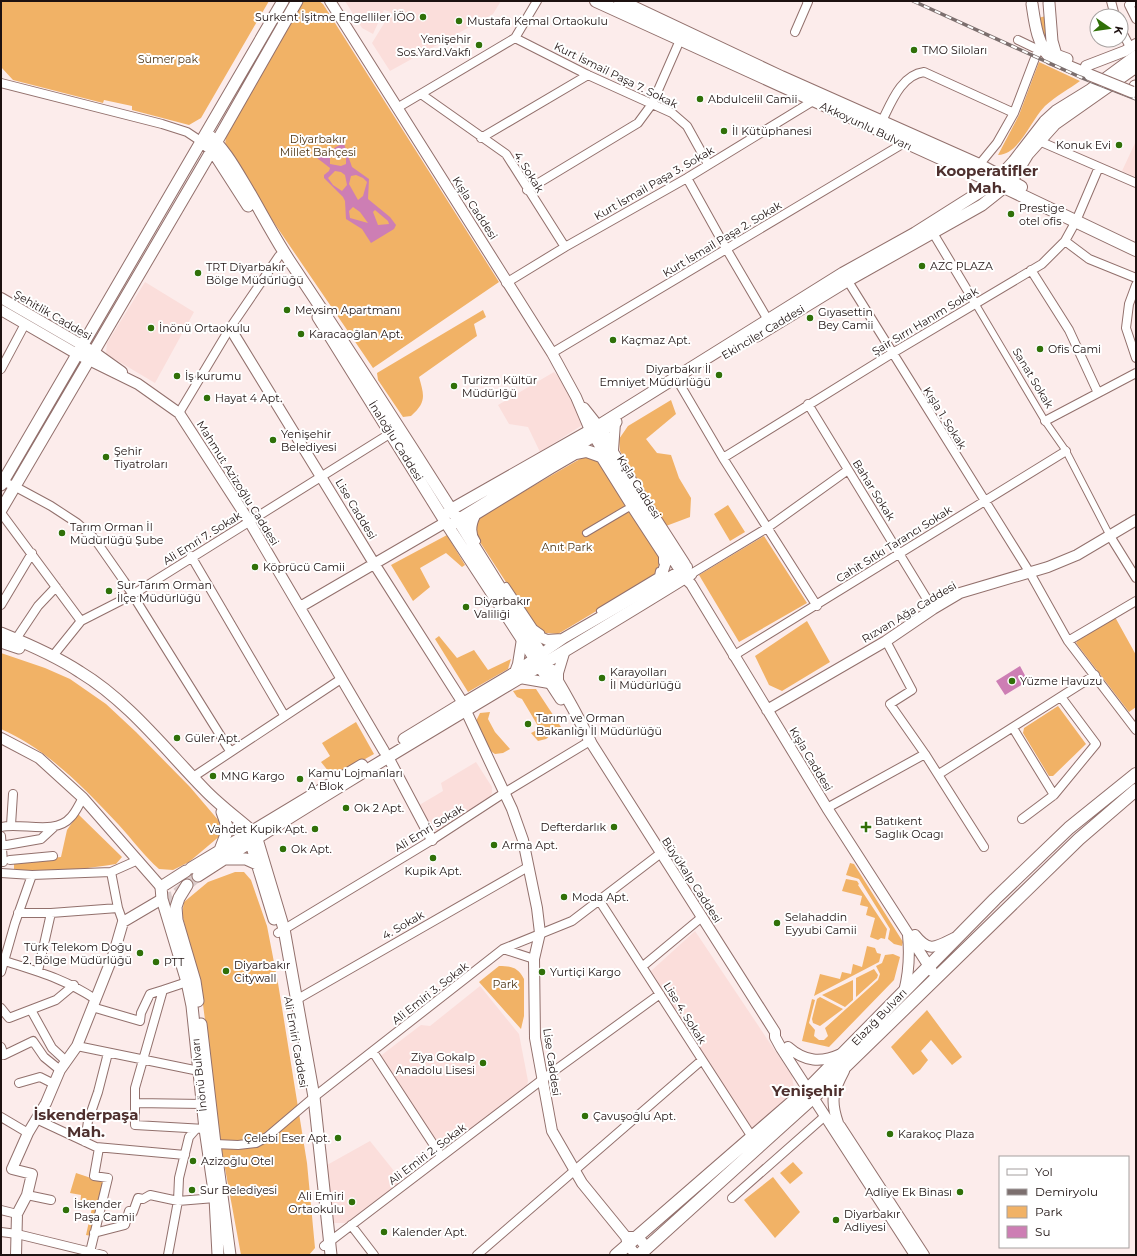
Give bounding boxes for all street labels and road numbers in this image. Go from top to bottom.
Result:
street label: Kurt İsmail Paşa 7. Sokak [552,39,680,111]
street label: Akkoyunlu Bulvarı [818,99,914,153]
street label: Kurt İsmail Paşa 3. Sokak [592,143,717,223]
street label: 4. Sokak [511,149,547,196]
street label: Kışla Caddesi [449,174,501,242]
street label: Kurt İsmail Paşa 2. Sokak [660,198,784,280]
street label: Şair Sırrı Hanım Sokak [869,284,981,358]
street label: Şehitlik Caddesi [12,287,94,343]
street label: Ekinciler Caddesi [719,302,807,362]
street label: Sanat Sokak [1010,345,1057,411]
street label: Kışla 1. Sokak [920,384,970,452]
street label: İnaloğlu Caddesi [366,398,426,484]
street label: Mahmut Azizoğlu Caddesi [194,418,282,548]
street label: Kışla Caddesi [614,453,664,521]
street label: Bahar Sokak [850,457,898,523]
street label: Lise Caddesi [332,476,380,542]
street label: Cahit Sıtkı Tarancı Sokak [833,502,955,585]
street label: Ali Emri 7. Sokak [160,508,244,568]
street label: Rızvan Ağa Caddesi [859,578,959,646]
street label: Kışla Caddesi [786,724,836,794]
street label: Ali Emri Sokak [392,801,467,855]
street label: Büyükalp Caddesi [659,835,725,926]
street label: 4. Sokak [380,907,427,943]
street label: Ali Emiri 3. Sokak [389,958,471,1027]
street label: Lise 4. Sokak [660,980,710,1047]
street label: Elazığ Bulvarı [848,986,910,1048]
street label: Ali Emiri Caddesi [281,995,311,1089]
street label: Lise Caddesi [540,1027,564,1097]
street label: İnönü Bulvarı [188,1038,210,1112]
street label: Ali Emiri 2. Sokak [385,1120,469,1188]

